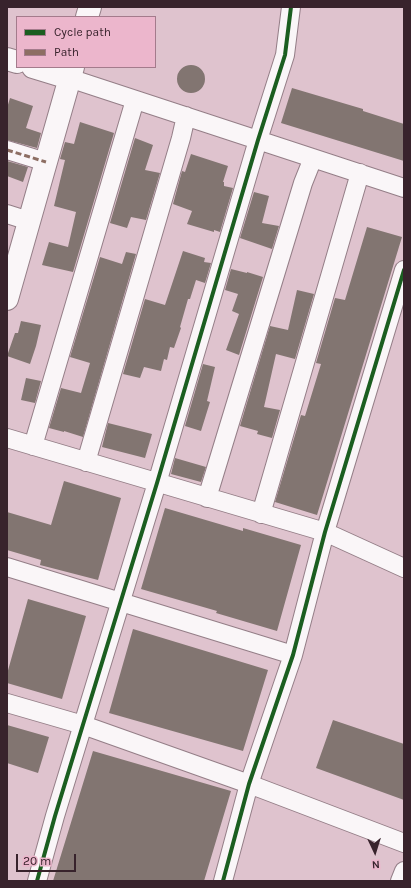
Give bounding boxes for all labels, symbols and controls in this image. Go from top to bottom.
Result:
legend [16,16,156,68]
text: Cycle path [54,25,111,39]
text: Path [54,45,79,59]
north arrow [355,832,395,872]
scale bar [18,846,78,872]
text: 20 m [23,854,51,868]
text: N [371,858,380,871]

